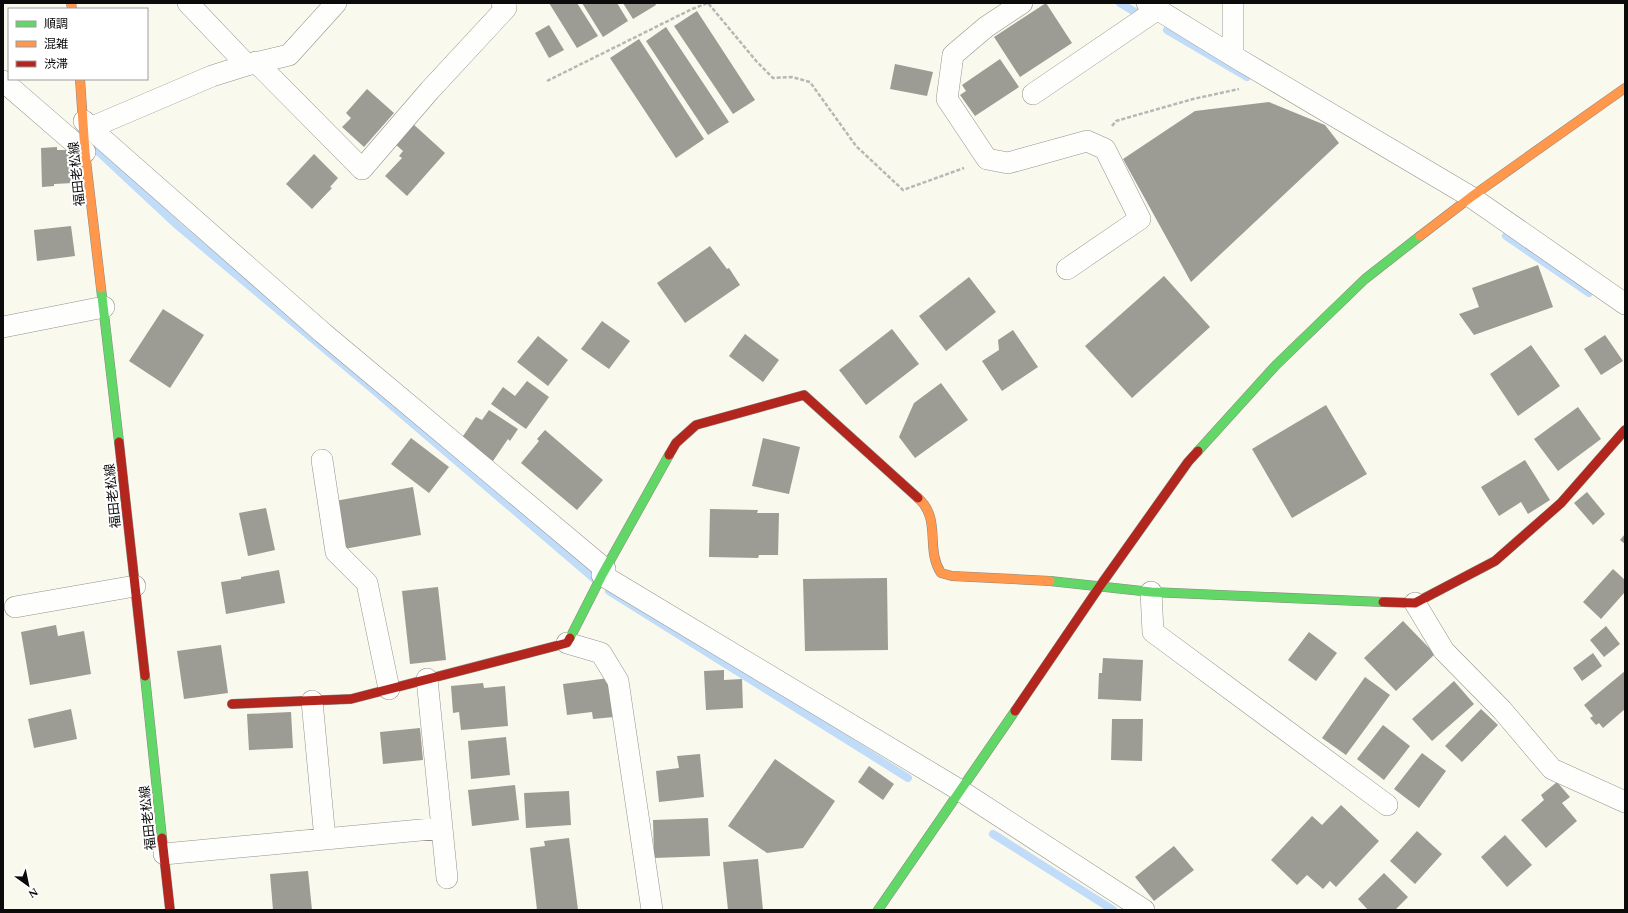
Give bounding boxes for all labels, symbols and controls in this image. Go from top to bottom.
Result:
legend [8,8,148,80]
text: 順調 [44,15,68,34]
text: 混雑 [44,35,68,54]
text: 渋滞 [44,55,68,74]
street label: 福田老松線 [64,141,90,207]
street label: 福田老松線 [100,463,126,529]
street label: 福田老松線 [135,785,161,851]
north arrow [8,865,48,905]
text: N [25,883,42,903]

